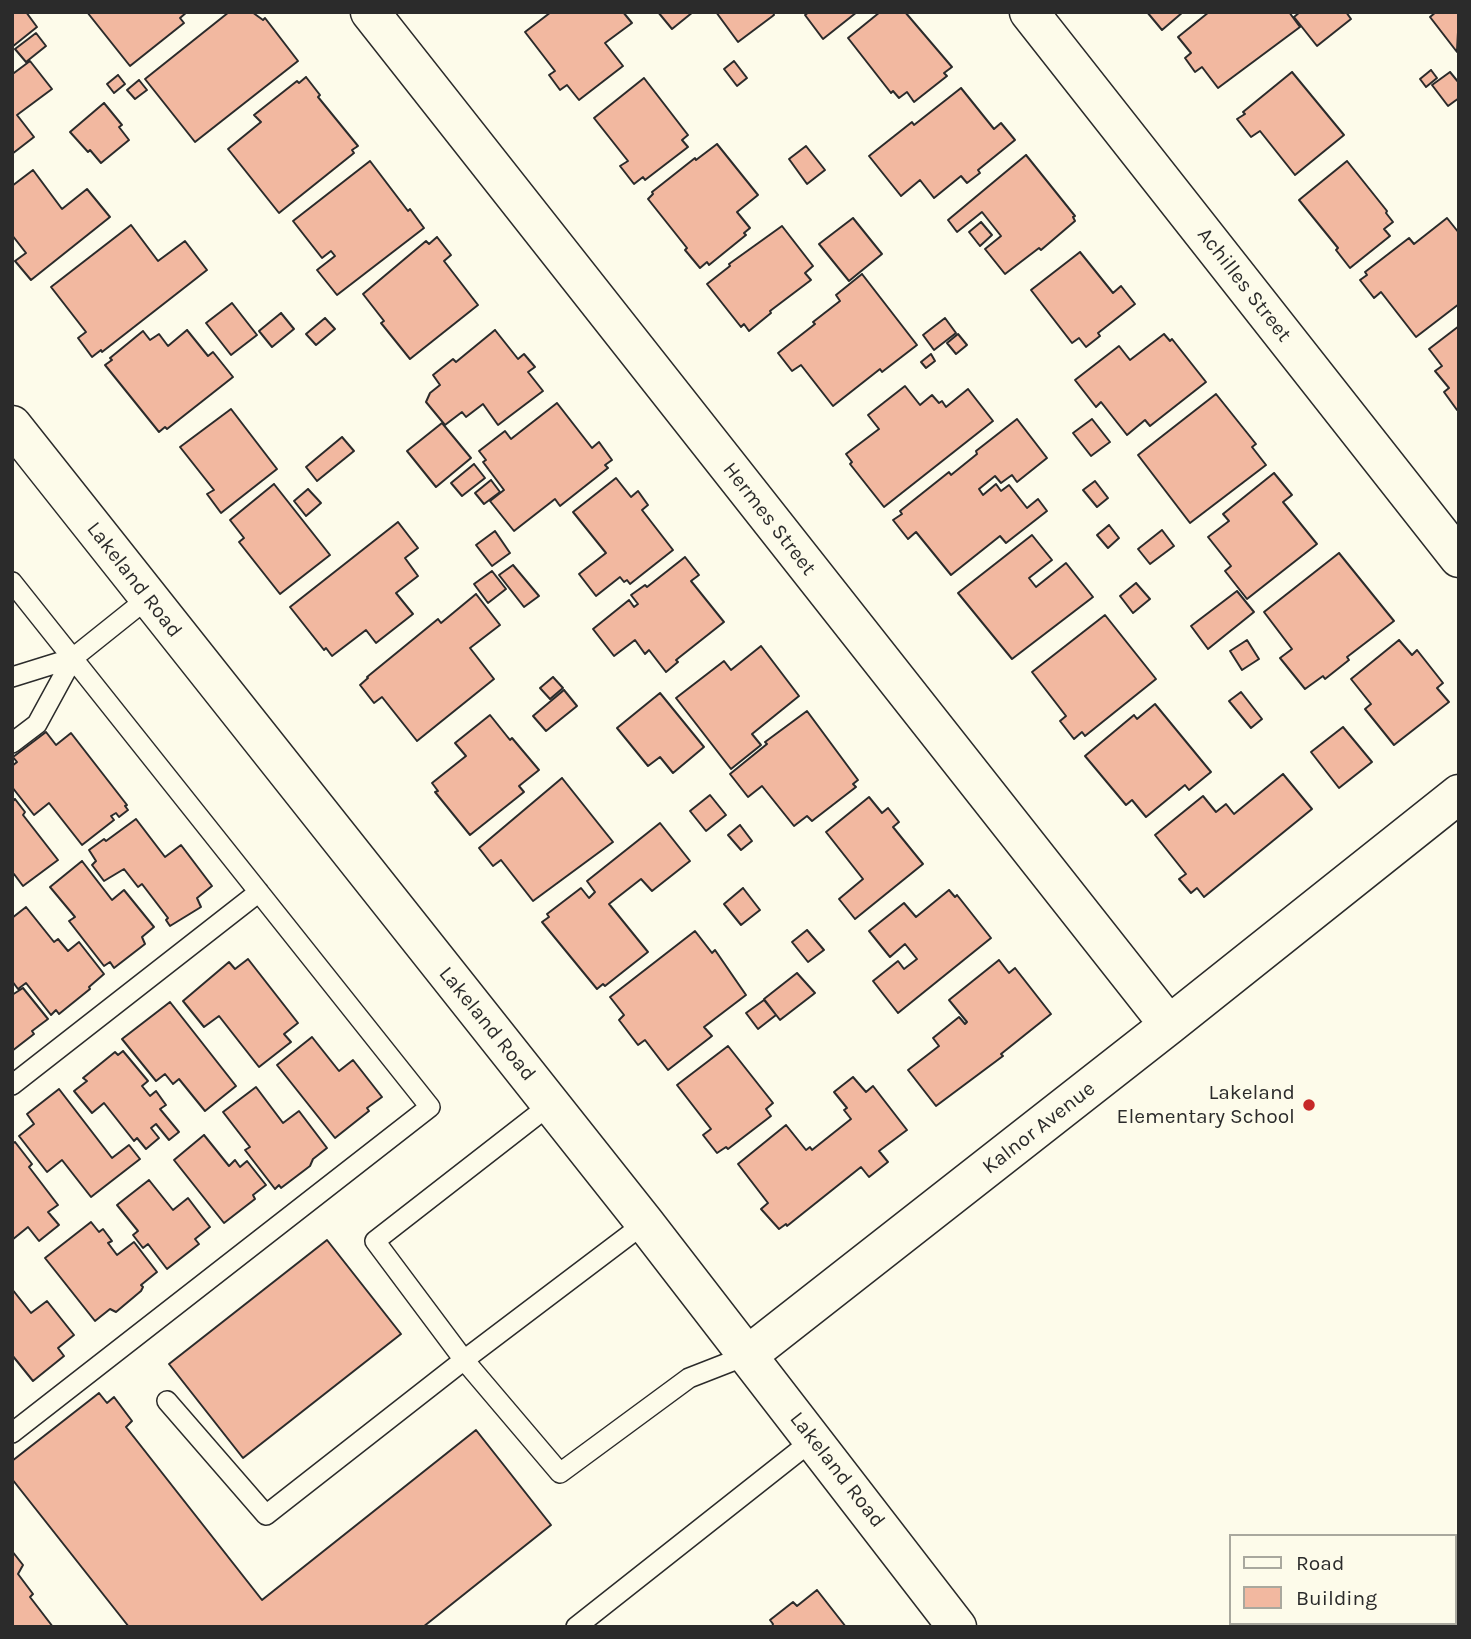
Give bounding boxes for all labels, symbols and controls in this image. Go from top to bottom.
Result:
street label: Achilles Street [1192,223,1296,347]
street label: Hermes Street [717,457,821,581]
street label: Lakeland Road [81,517,187,643]
street label: Lakeland Road [433,962,541,1086]
street label: Kalnor Avenue [978,1076,1100,1180]
place label: Lakeland Elementary School [1117,1080,1295,1130]
marker: Lakeland Elementary School [1301,1097,1317,1113]
street label: Lakeland Road [784,1407,890,1533]
legend [1230,1534,1457,1625]
text: Road [1296,1551,1344,1575]
text: Building [1296,1586,1377,1610]

